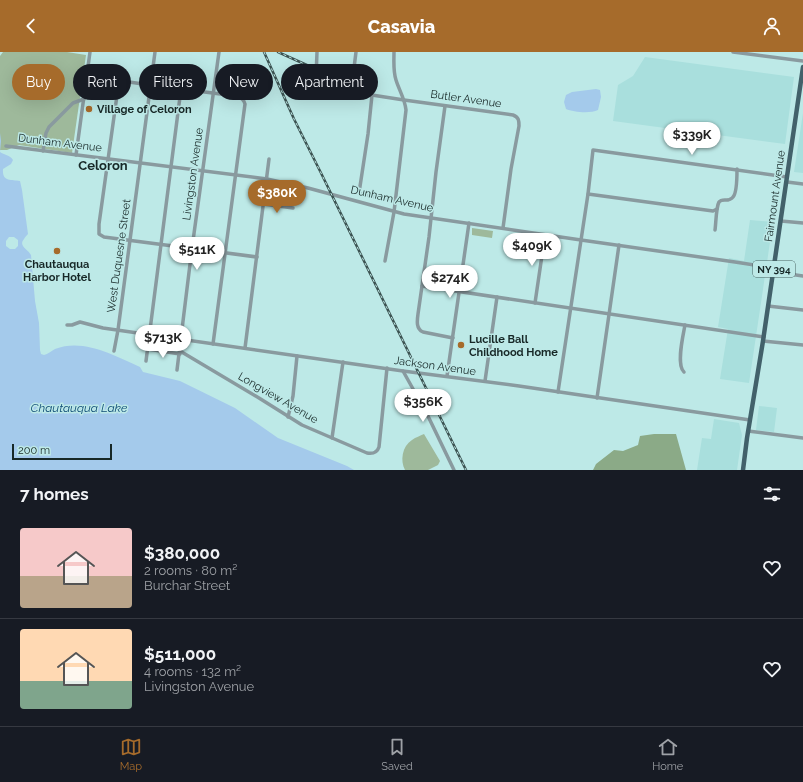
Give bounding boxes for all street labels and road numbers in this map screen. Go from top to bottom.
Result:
street label: Butler Avenue [430,88,503,110]
street label: Livingston Avenue [180,126,206,221]
street label: Dunham Avenue [17,131,103,155]
street label: Fairmount Avenue [762,149,788,243]
street label: Dunham Avenue [349,183,435,215]
street label: West Duquesne Street [105,198,133,314]
road number: NY 394 [753,261,795,277]
street label: Jackson Avenue [393,354,477,378]
street label: Longview Avenue [236,370,321,426]

